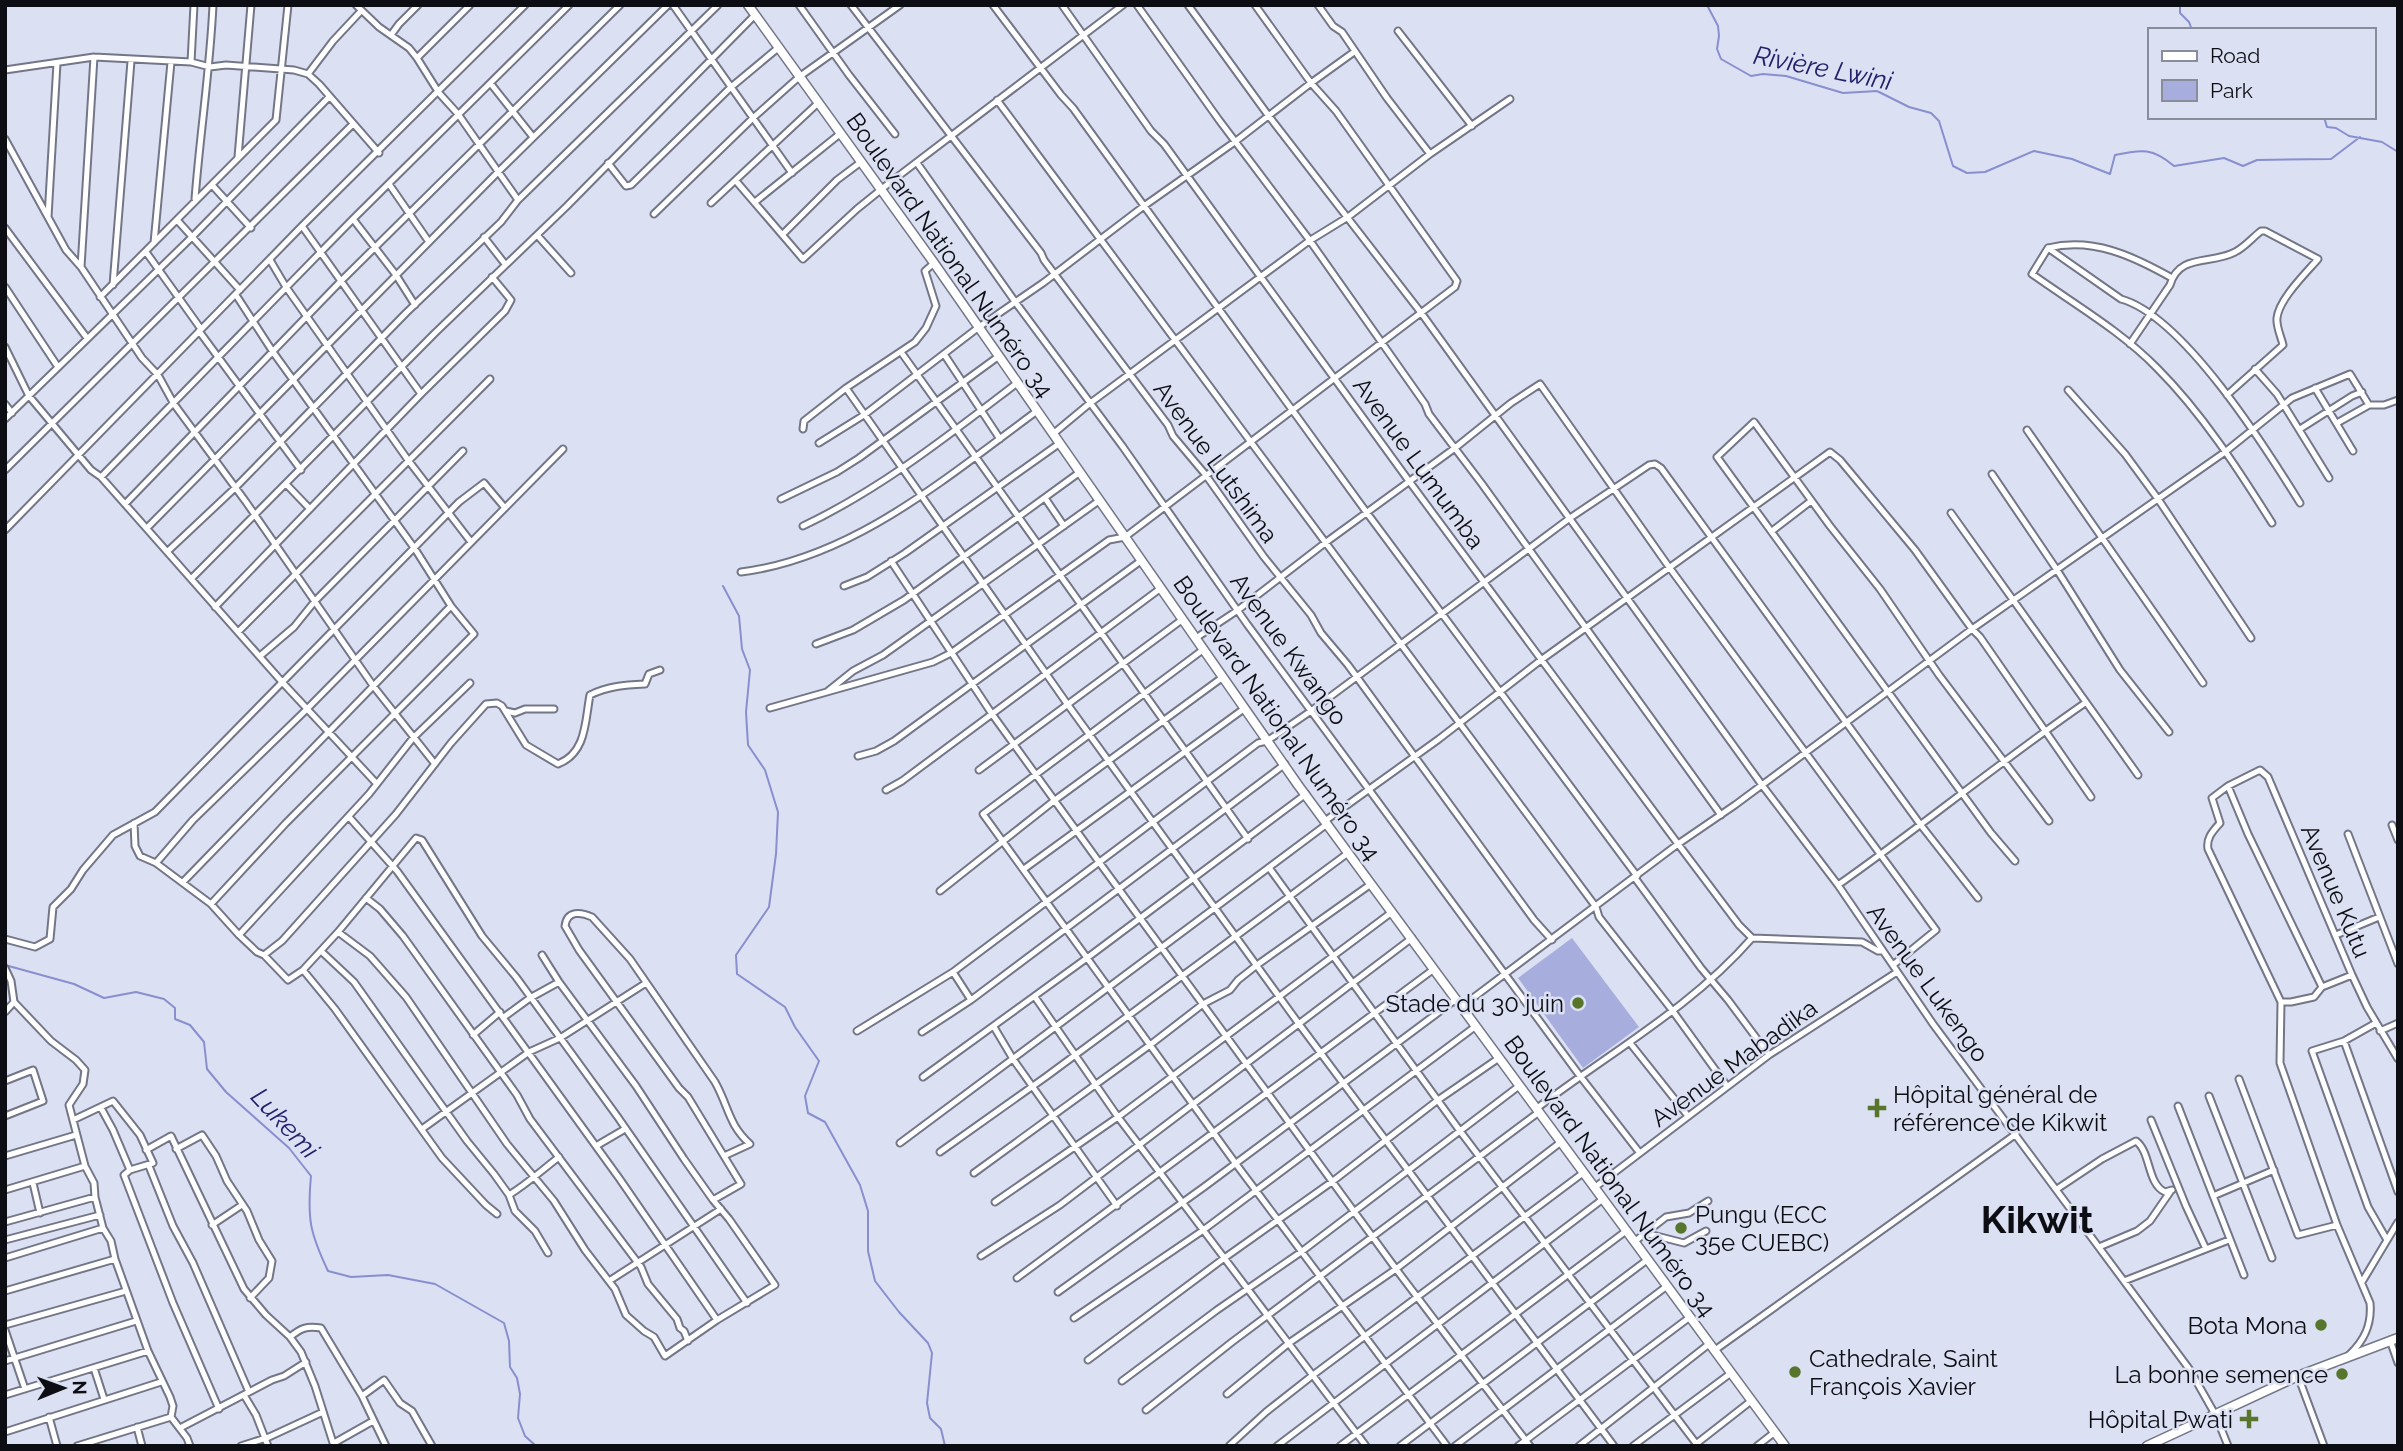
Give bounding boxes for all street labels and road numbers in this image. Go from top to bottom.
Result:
street label: Boulevard National Numéro 34 [840,107,1060,403]
street label: Avenue Lumumba [1347,372,1491,554]
street label: Avenue Lutshima [1148,376,1284,548]
street label: Avenue Kwango [1224,568,1354,730]
street label: Boulevard National Numéro 34 [1167,570,1387,866]
street label: Avenue Kutu [2295,820,2377,962]
street label: Avenue Lukengo [1861,899,1995,1067]
street label: Avenue Mabadika [1645,993,1823,1133]
street label: Boulevard National Numéro 34 [1498,1030,1722,1322]

